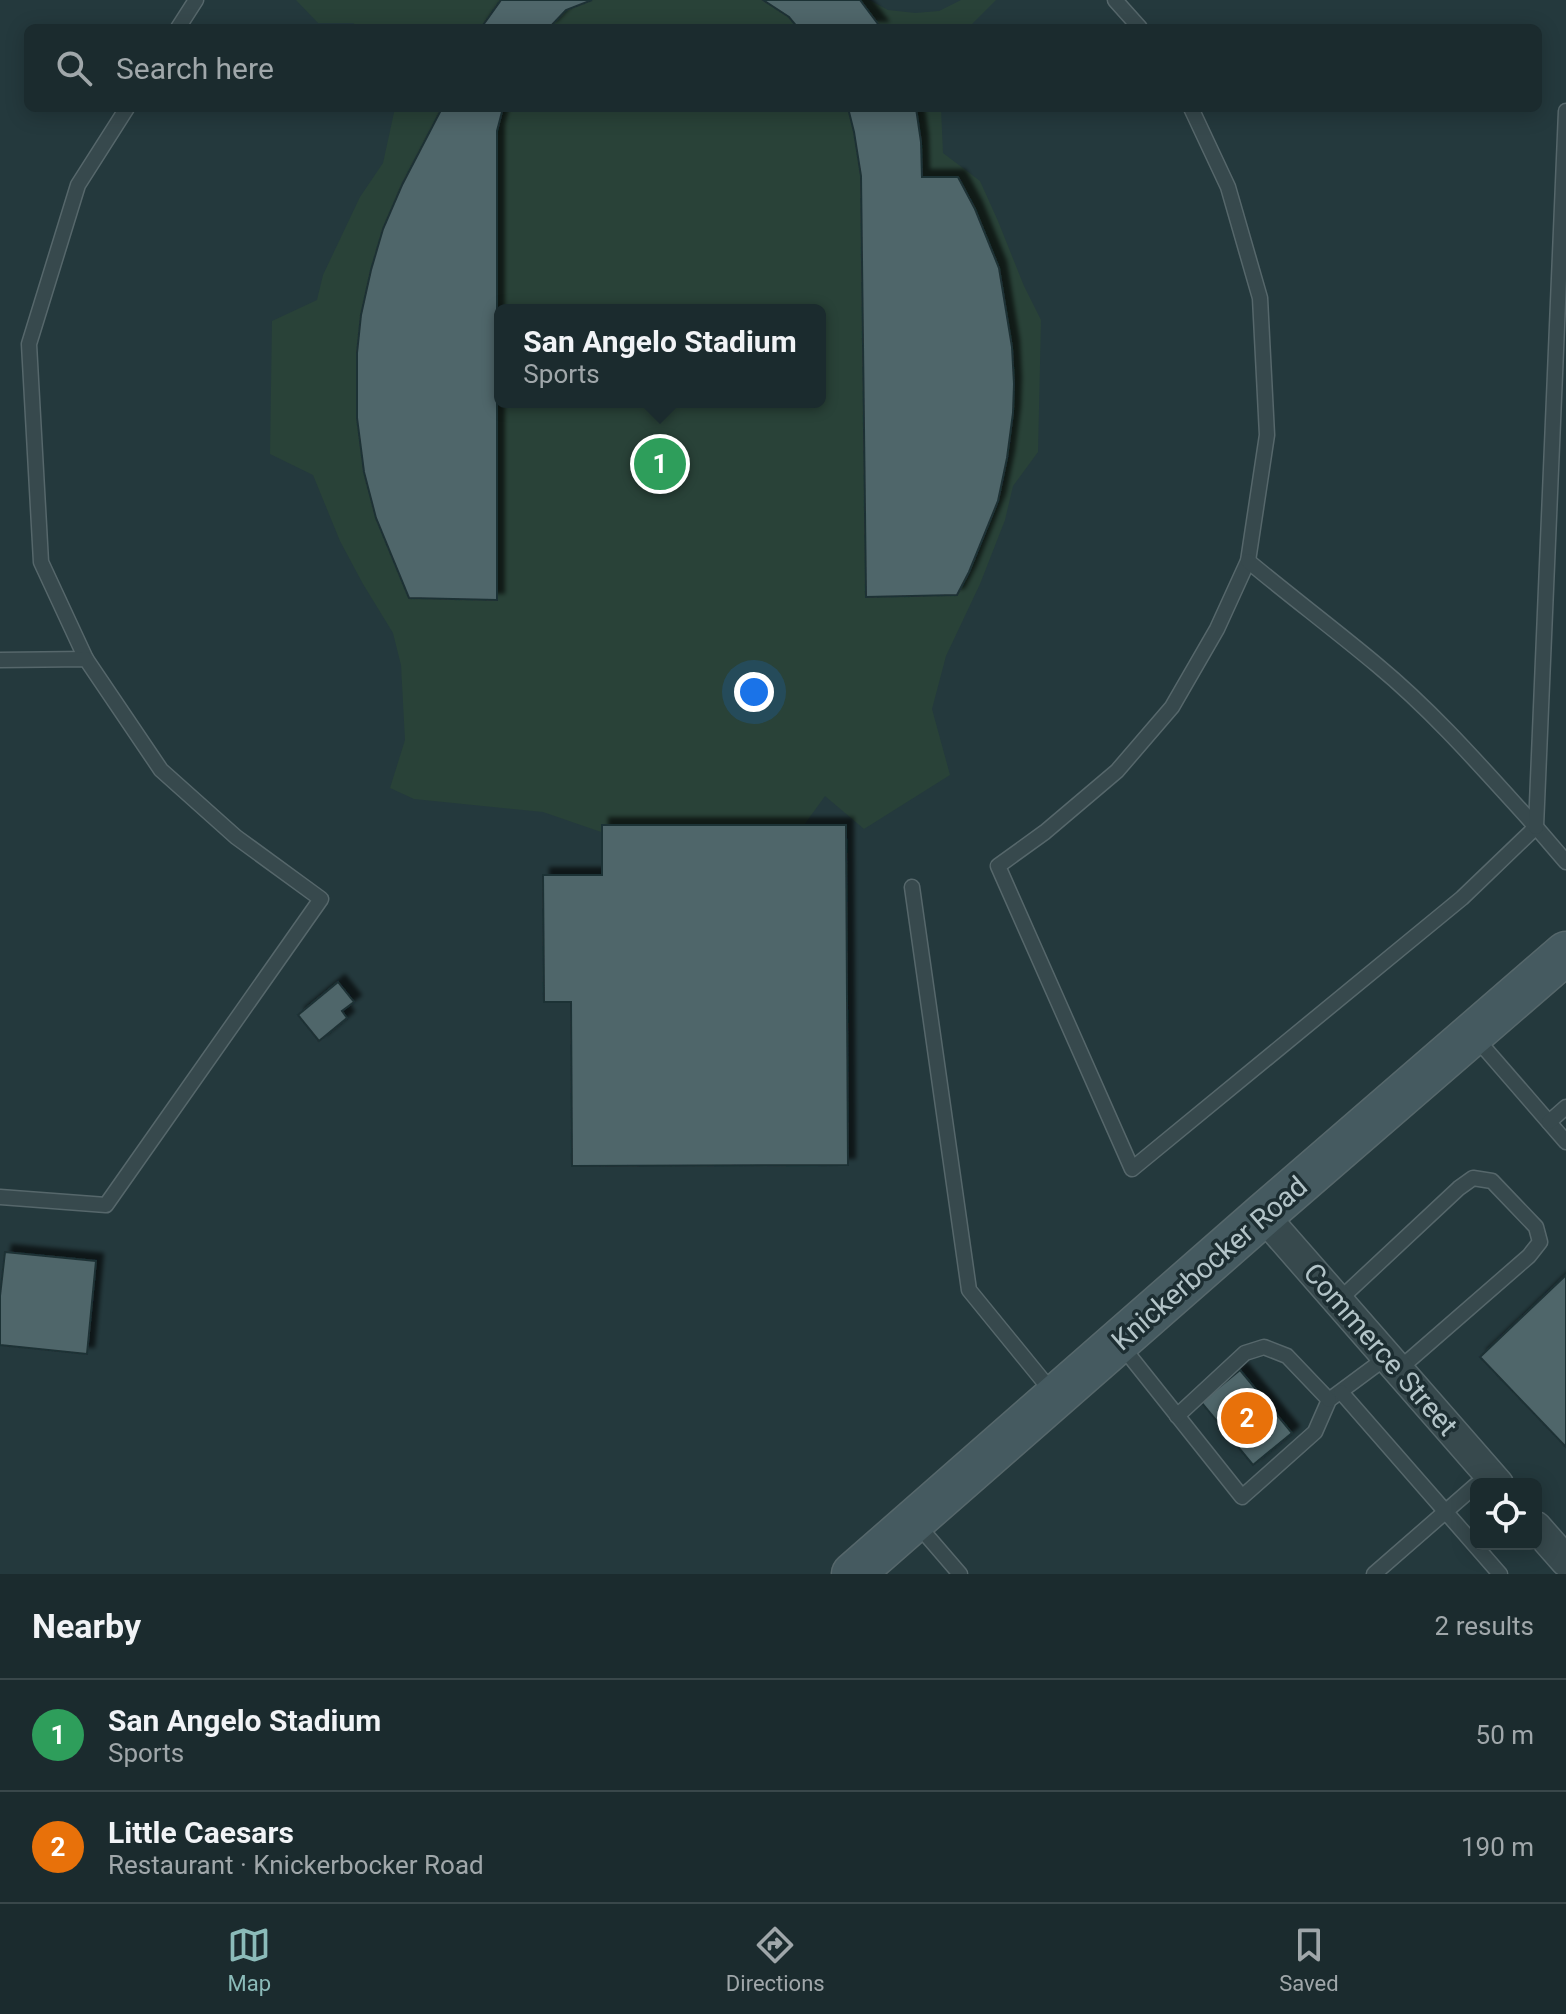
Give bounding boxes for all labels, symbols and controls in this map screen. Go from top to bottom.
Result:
search box [24,24,1542,112]
icon: search [52,46,96,90]
text: Search here [116,51,274,86]
popup [494,304,826,408]
text: San Angelo Stadium [523,324,797,359]
text: Sports [523,359,600,389]
pin: 1 [634,434,686,494]
your location [734,672,774,712]
street label: Knickerbocker Road [1105,1169,1314,1357]
street label: Commerce Street [1297,1256,1464,1442]
pin: 2 [1221,1388,1273,1448]
map controls [1470,1478,1542,1550]
button: locate [1470,1478,1542,1550]
text: Nearby [32,1606,141,1646]
text: 2 results [1435,1611,1534,1641]
text: San Angelo Stadium [108,1703,381,1738]
text: 1 [51,1720,65,1750]
text: 50 m [1476,1720,1534,1750]
text: Sports [108,1738,184,1768]
text: Little Caesars [108,1815,294,1850]
text: 2 [51,1832,65,1862]
text: 190 m [1461,1832,1534,1862]
text: Restaurant · Knickerbocker Road [108,1850,484,1880]
tab: Map [227,1923,271,1996]
tab: Directions [726,1923,825,1996]
tab: Saved [1279,1923,1339,1996]

